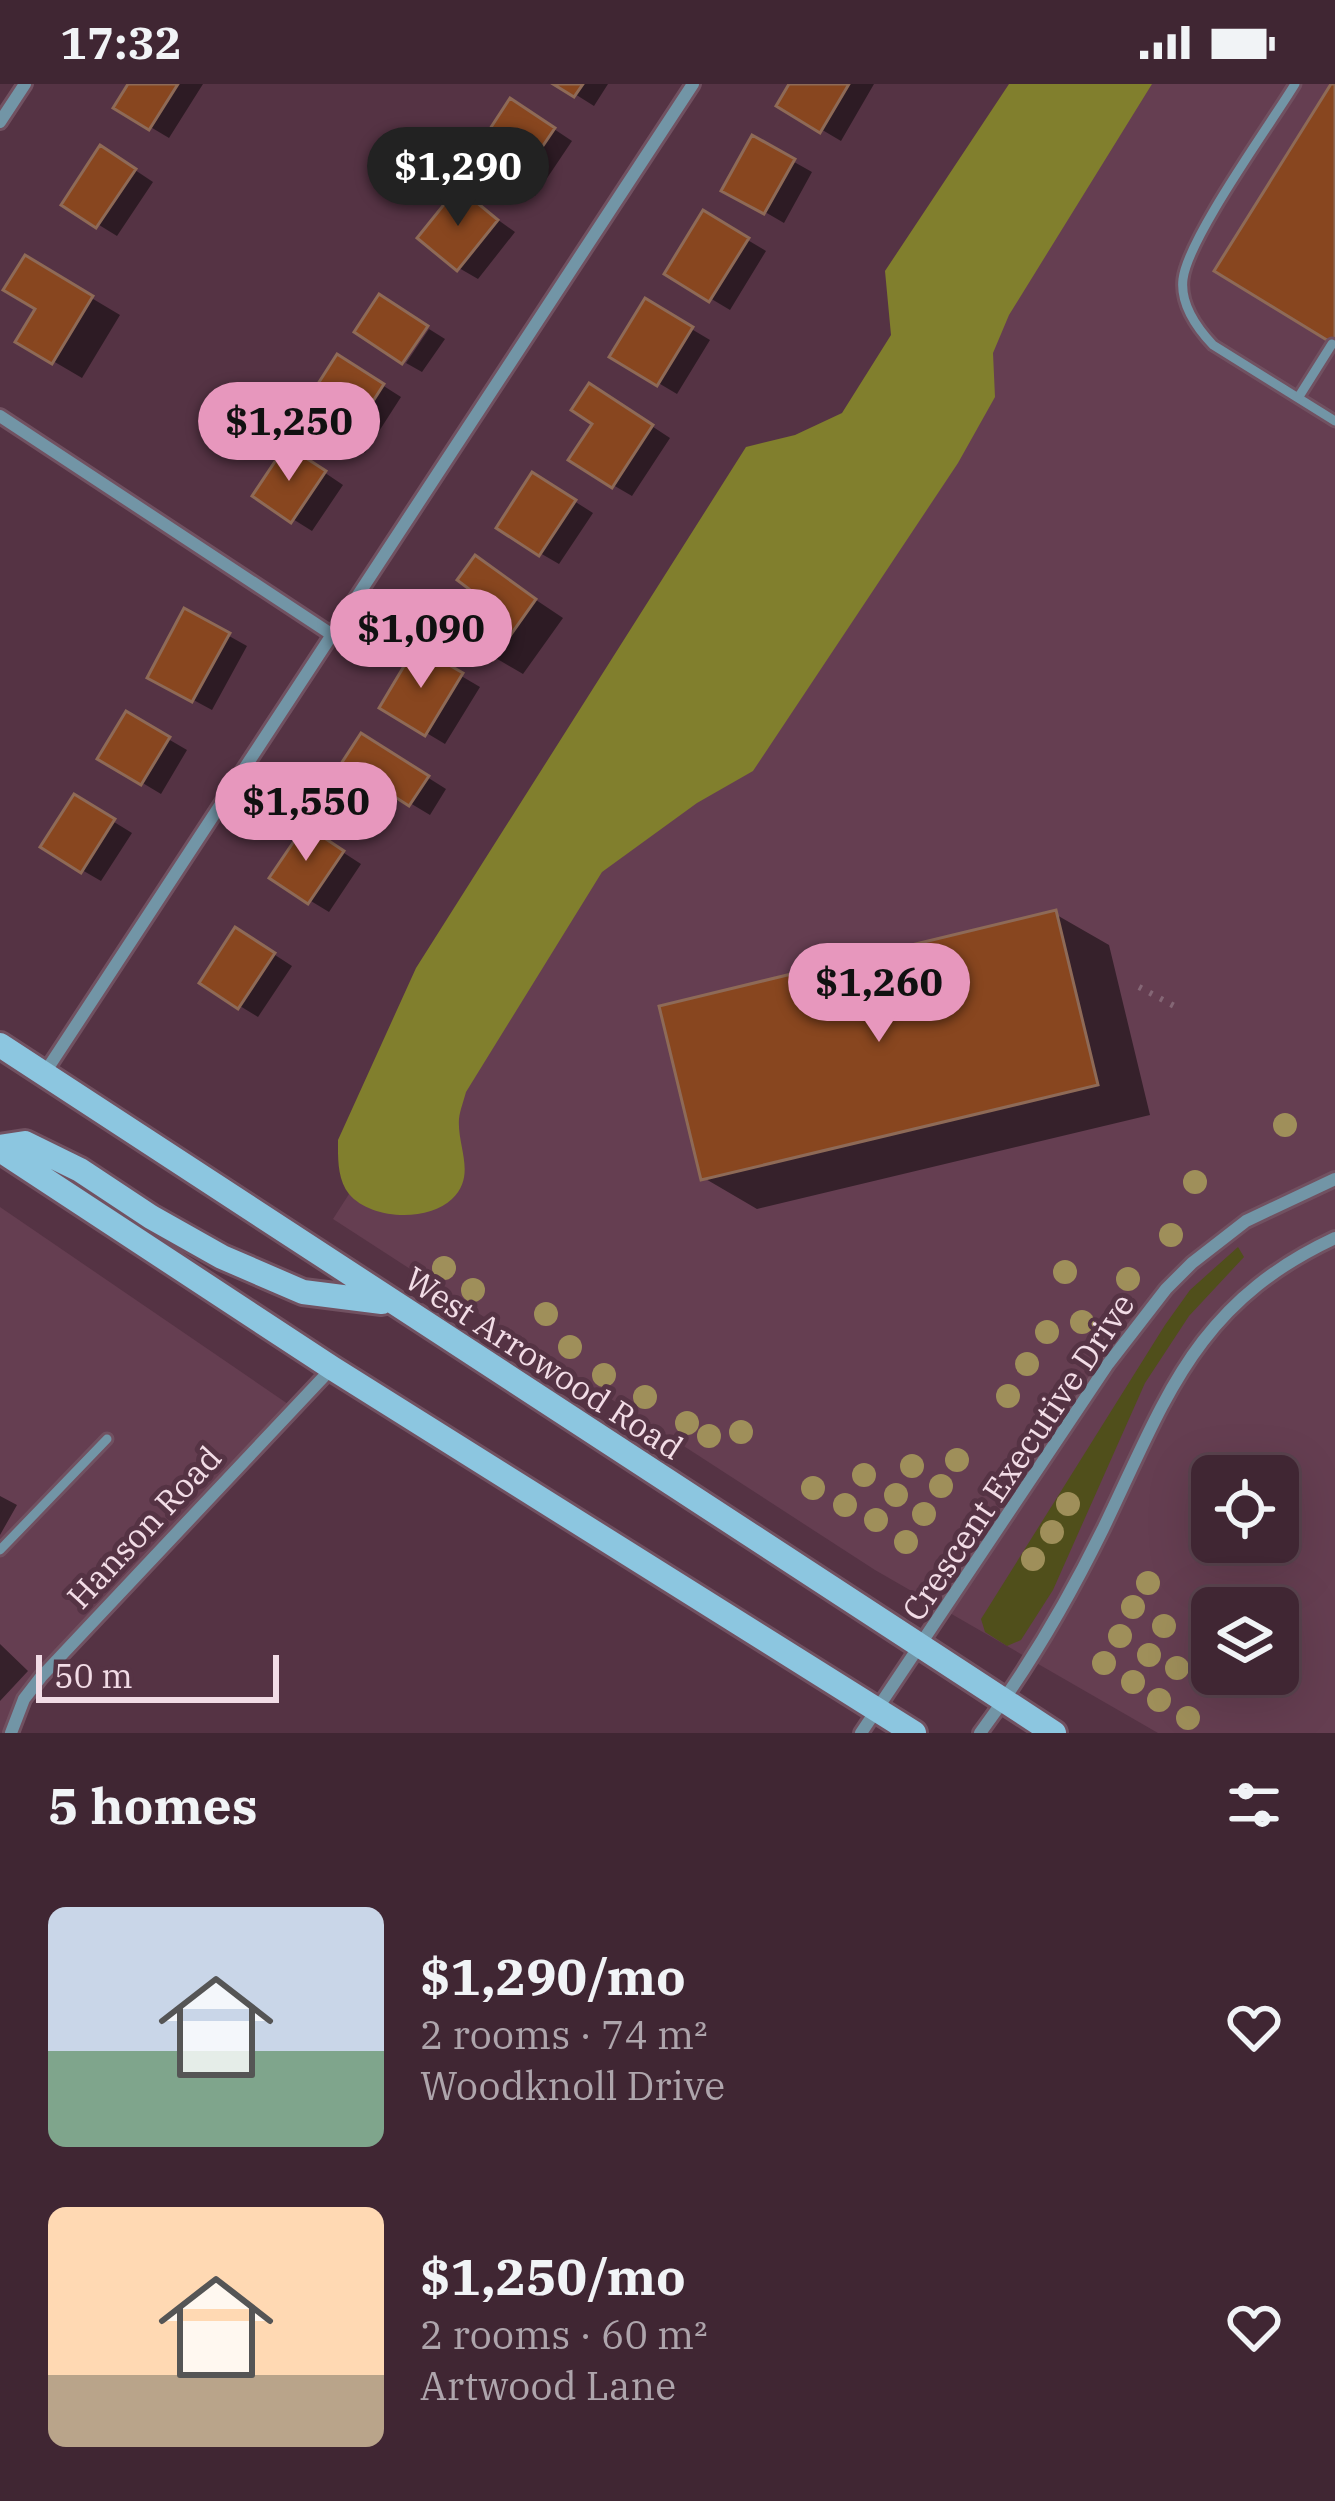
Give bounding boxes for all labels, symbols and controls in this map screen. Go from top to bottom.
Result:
text: 17:32 [60,13,182,71]
pin: $1,290 [360,127,556,229]
text: $1,290 [394,140,522,191]
pin: $1,250 [191,382,387,484]
text: $1,250 [225,395,353,446]
pin: $1,090 [323,589,519,691]
text: $1,090 [357,602,485,653]
pin: $1,550 [208,762,404,864]
text: $1,550 [242,775,370,826]
pin: $1,260 [781,943,977,1045]
text: $1,260 [815,956,943,1007]
street label: West Arrowood Road [397,1257,692,1469]
street label: Crescent Executive Drive [892,1285,1143,1629]
street label: Hanson Road [57,1436,230,1617]
map controls [1191,1455,1299,1695]
button: locate [1191,1455,1299,1563]
button: layers [1191,1587,1299,1695]
scale bar [36,1649,279,1702]
text: 50 m [54,1654,133,1697]
text: 5 homes [48,1772,258,1838]
icon: filters [1221,1772,1287,1838]
text: $1,290/mo [420,1943,686,2009]
icon: home [144,1955,288,2099]
icon: heart [1221,1994,1287,2060]
text: 2 rooms · 74 m² [420,2009,708,2060]
text: Woodknoll Drive [420,2060,725,2111]
text: $1,250/mo [420,2243,686,2309]
icon: home [144,2255,288,2399]
icon: heart [1221,2294,1287,2360]
text: 2 rooms · 60 m² [420,2309,708,2360]
text: Artwood Lane [420,2360,676,2411]

